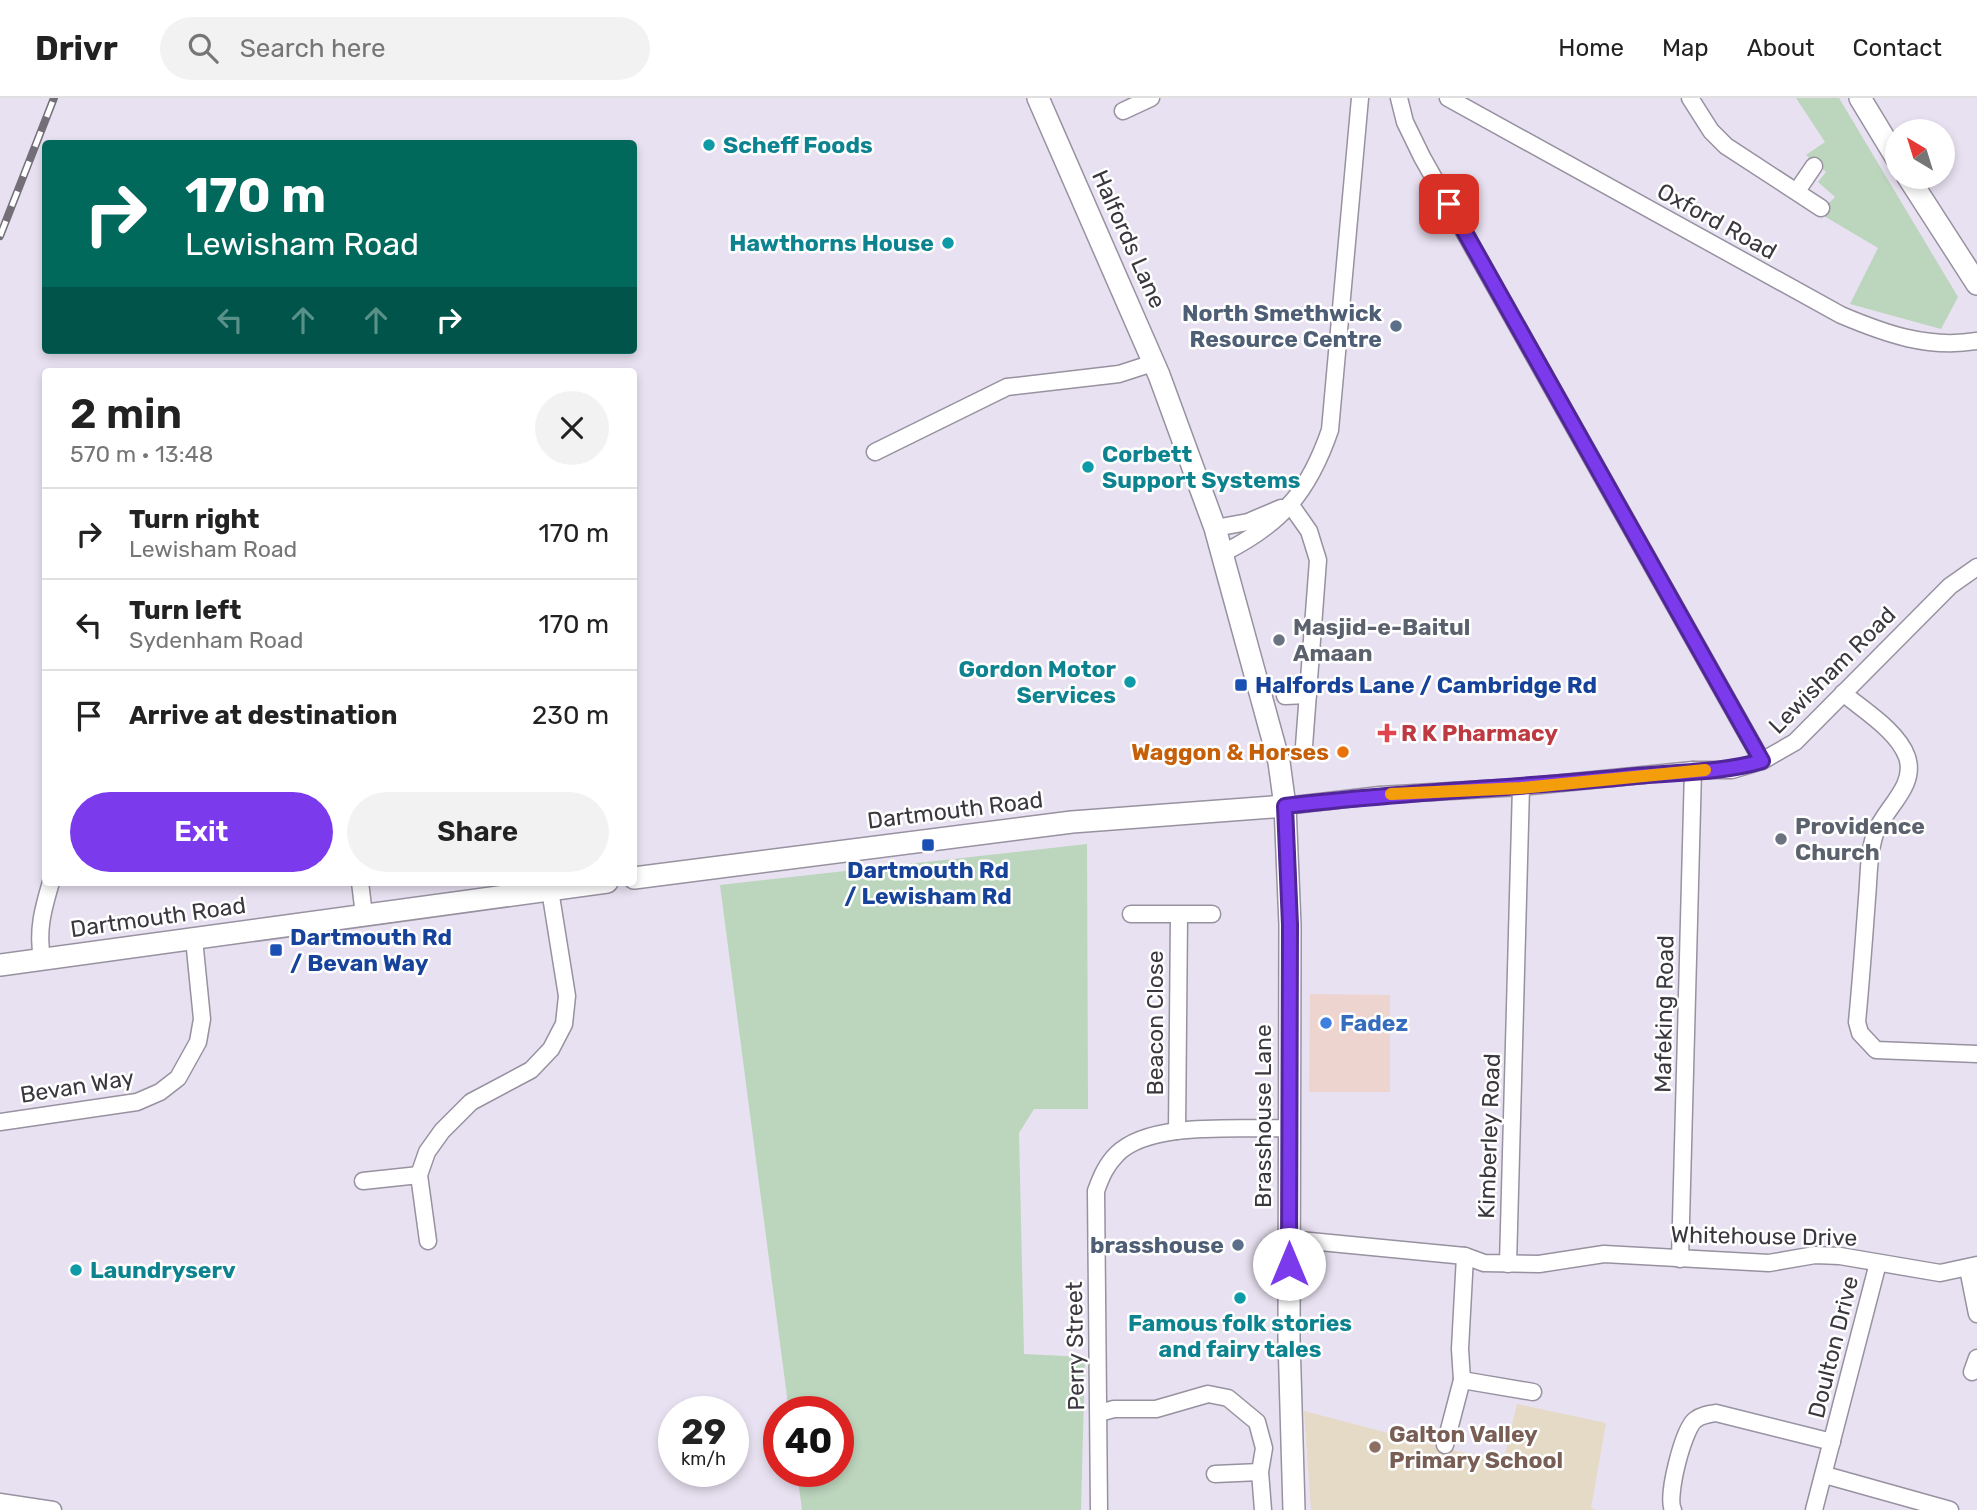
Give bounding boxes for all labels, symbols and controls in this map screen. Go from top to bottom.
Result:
search box [160,17,650,80]
text: Drivr [35,29,118,68]
icon: search [184,29,222,67]
text: Search here [240,33,386,64]
text: Home [1558,34,1624,62]
text: Map [1662,34,1709,62]
text: About [1747,34,1815,62]
text: Contact [1853,34,1942,62]
north arrow [1885,119,1955,189]
map controls [1885,119,1955,189]
place label: Scheff Foods [723,131,873,159]
marker: Scheff Foods [701,137,717,153]
street label: Halfords Lane [1086,165,1172,313]
text: 170 m [185,166,326,224]
icon: right [70,168,161,259]
pin [1419,174,1479,234]
street label: Oxford Road [1652,177,1782,265]
icon: arrive [1430,185,1468,223]
text: Lewisham Road [185,225,419,263]
place label: Hawthorns House [729,229,934,257]
marker: Hawthorns House [940,235,956,251]
place label: North Smethwick Resource Centre [1182,299,1383,353]
icon: left [211,301,249,339]
icon: ahead [284,301,322,339]
icon: ahead [357,301,395,339]
icon: right [430,301,468,339]
marker: North Smethwick Resource Centre [1388,318,1404,334]
text: 2 min [70,389,182,439]
button: close [535,391,609,465]
text: 570 m · 13:48 [70,440,213,468]
place label: Corbett Support Systems [1102,440,1301,494]
marker: Corbett Support Systems [1080,459,1096,475]
text: Turn right [129,504,259,535]
icon: right [70,515,108,553]
text: 170 m [539,518,609,549]
text: Lewisham Road [129,535,297,563]
text: Turn left [129,595,241,626]
street label: Lewisham Road [1763,601,1901,739]
icon: left [70,606,108,644]
text: 170 m [539,609,609,640]
place label: Masjid-e-Baitul Amaan [1293,613,1470,667]
text: Sydenham Road [129,626,303,654]
marker: Masjid-e-Baitul Amaan [1271,632,1287,648]
place label: Gordon Motor Services [959,655,1117,709]
place label: Halfords Lane / Cambridge Rd [1255,671,1597,699]
marker: Gordon Motor Services [1122,674,1138,690]
marker: Halfords Lane / Cambridge Rd [1233,677,1249,693]
icon: arrive [70,697,108,735]
text: Arrive at destination [129,700,397,731]
text: 230 m [532,700,609,731]
place label: R K Pharmacy [1401,719,1558,747]
marker: R K Pharmacy [1379,725,1395,741]
place label: Waggon & Horses [1131,738,1329,766]
marker: Waggon & Horses [1335,744,1351,760]
street label: Dartmouth Road [865,785,1045,835]
button: Exit [70,792,333,872]
button: Share [347,792,609,872]
place label: Providence Church [1795,812,1925,866]
marker: Providence Church [1773,831,1789,847]
marker: Dartmouth Rd / Lewisham Rd [920,837,936,853]
place label: Dartmouth Rd / Lewisham Rd [844,856,1012,910]
street label: Dartmouth Road [68,891,248,943]
place label: Dartmouth Rd / Bevan Way [290,923,452,977]
street label: Mafeking Road [1649,935,1679,1093]
marker: Dartmouth Rd / Bevan Way [268,942,284,958]
street label: Beacon Close [1141,950,1169,1096]
place label: Fadez [1340,1009,1408,1037]
marker: Fadez [1318,1015,1334,1031]
street label: Brasshouse Lane [1249,1024,1277,1208]
street label: Kimberley Road [1472,1053,1506,1219]
street label: Bevan Way [18,1063,136,1109]
street label: Whitehouse Drive [1671,1220,1857,1252]
position arrow [1252,1227,1326,1301]
place label: brasshouse [1090,1231,1224,1259]
marker: brasshouse [1230,1237,1246,1253]
place label: Laundryserv [90,1256,236,1284]
marker: Laundryserv [68,1262,84,1278]
street label: Doulton Drive [1802,1273,1864,1421]
street label: Perry Street [1060,1281,1090,1411]
marker: Famous folk stories and fairy tales [1232,1290,1248,1306]
place label: Famous folk stories and fairy tales [1128,1309,1352,1363]
speed limit sign: 40 [763,1396,854,1487]
text: 29 [681,1411,726,1453]
place label: Galton Valley Primary School [1389,1420,1563,1474]
marker: Galton Valley Primary School [1367,1439,1383,1455]
text: km/h [681,1448,726,1470]

